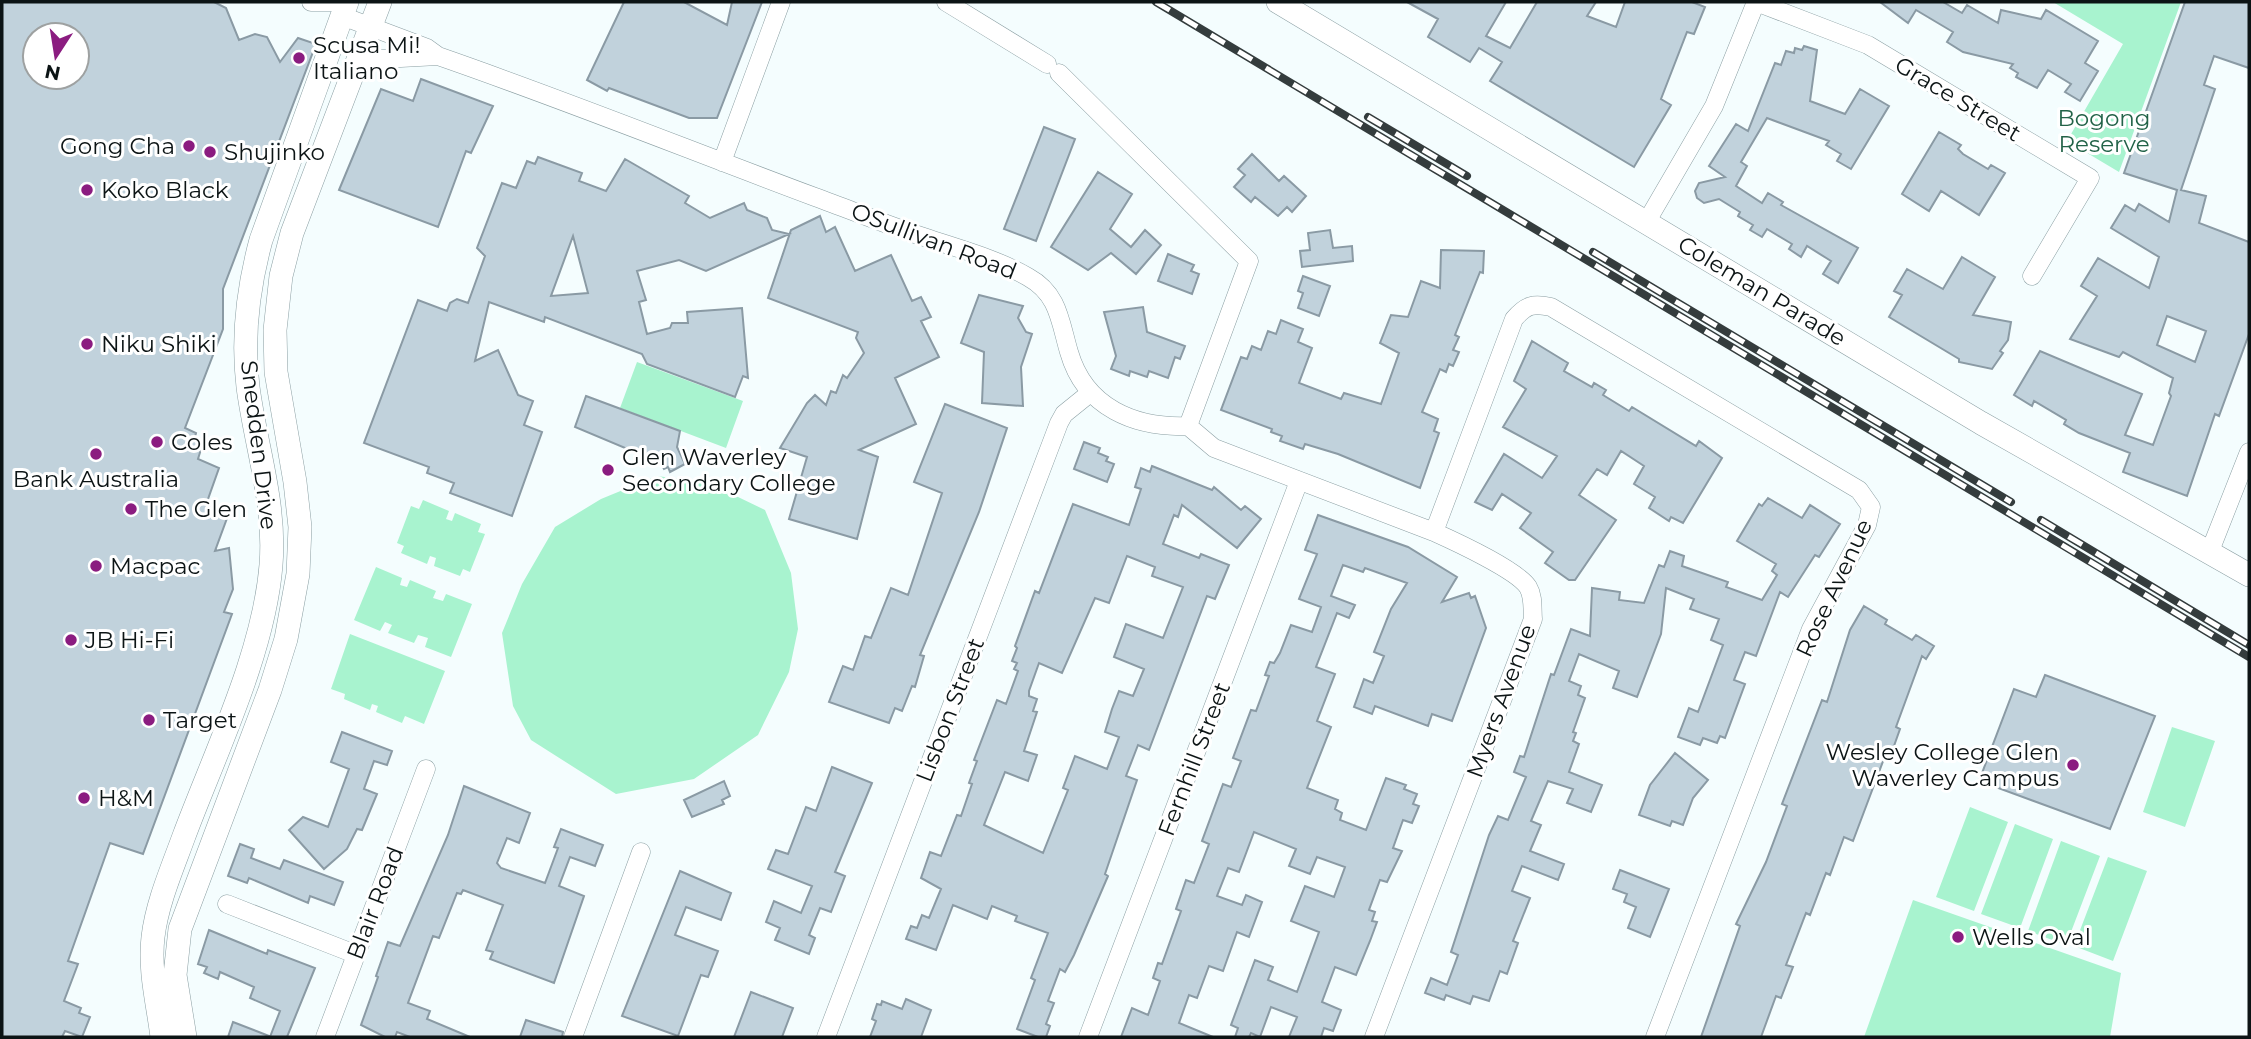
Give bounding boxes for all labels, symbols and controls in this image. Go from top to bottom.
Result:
north arrow [21,21,91,91]
place label: Scusa Mi! Italiano [313,31,421,85]
marker: Scusa Mi! Italiano [291,50,307,66]
street label: Grace Street [1890,50,2026,148]
text: N [43,59,62,85]
park label: Bogong Reserve [2057,104,2151,158]
place label: Gong Cha [60,132,175,160]
marker: Gong Cha [181,138,197,154]
place label: Shujinko [224,138,325,166]
marker: Shujinko [202,144,218,160]
place label: Koko Black [101,176,229,204]
marker: Koko Black [79,182,95,198]
street label: OSullivan Road [847,197,1021,285]
street label: Coleman Parade [1673,230,1851,352]
place label: Niku Shiki [101,330,217,358]
marker: Niku Shiki [79,336,95,352]
street label: Snedden Drive [235,359,283,531]
place label: Coles [171,428,233,456]
marker: Coles [149,434,165,450]
place label: Glen Waverley Secondary College [622,443,836,497]
marker: Bank Australia [88,446,104,462]
marker: Glen Waverley Secondary College [600,462,616,478]
place label: Bank Australia [13,465,179,493]
place label: The Glen [145,495,247,523]
marker: The Glen [123,501,139,517]
street label: Rose Avenue [1790,515,1878,661]
place label: Macpac [110,552,201,580]
marker: Macpac [88,558,104,574]
street label: Myers Avenue [1460,620,1542,782]
place label: JB Hi-Fi [84,626,174,654]
marker: JB Hi-Fi [63,632,79,648]
street label: Lisbon Street [910,634,990,786]
street label: Fernhill Street [1152,678,1236,840]
place label: Target [163,706,237,734]
marker: Target [141,712,157,728]
place label: Wesley College Glen Waverley Campus [1826,738,2059,792]
marker: Wesley College Glen Waverley Campus [2065,757,2081,773]
place label: H&M [98,784,154,812]
marker: H&M [76,790,92,806]
street label: Blair Road [341,843,409,963]
place label: Wells Oval [1972,923,2091,951]
marker: Wells Oval [1950,929,1966,945]

